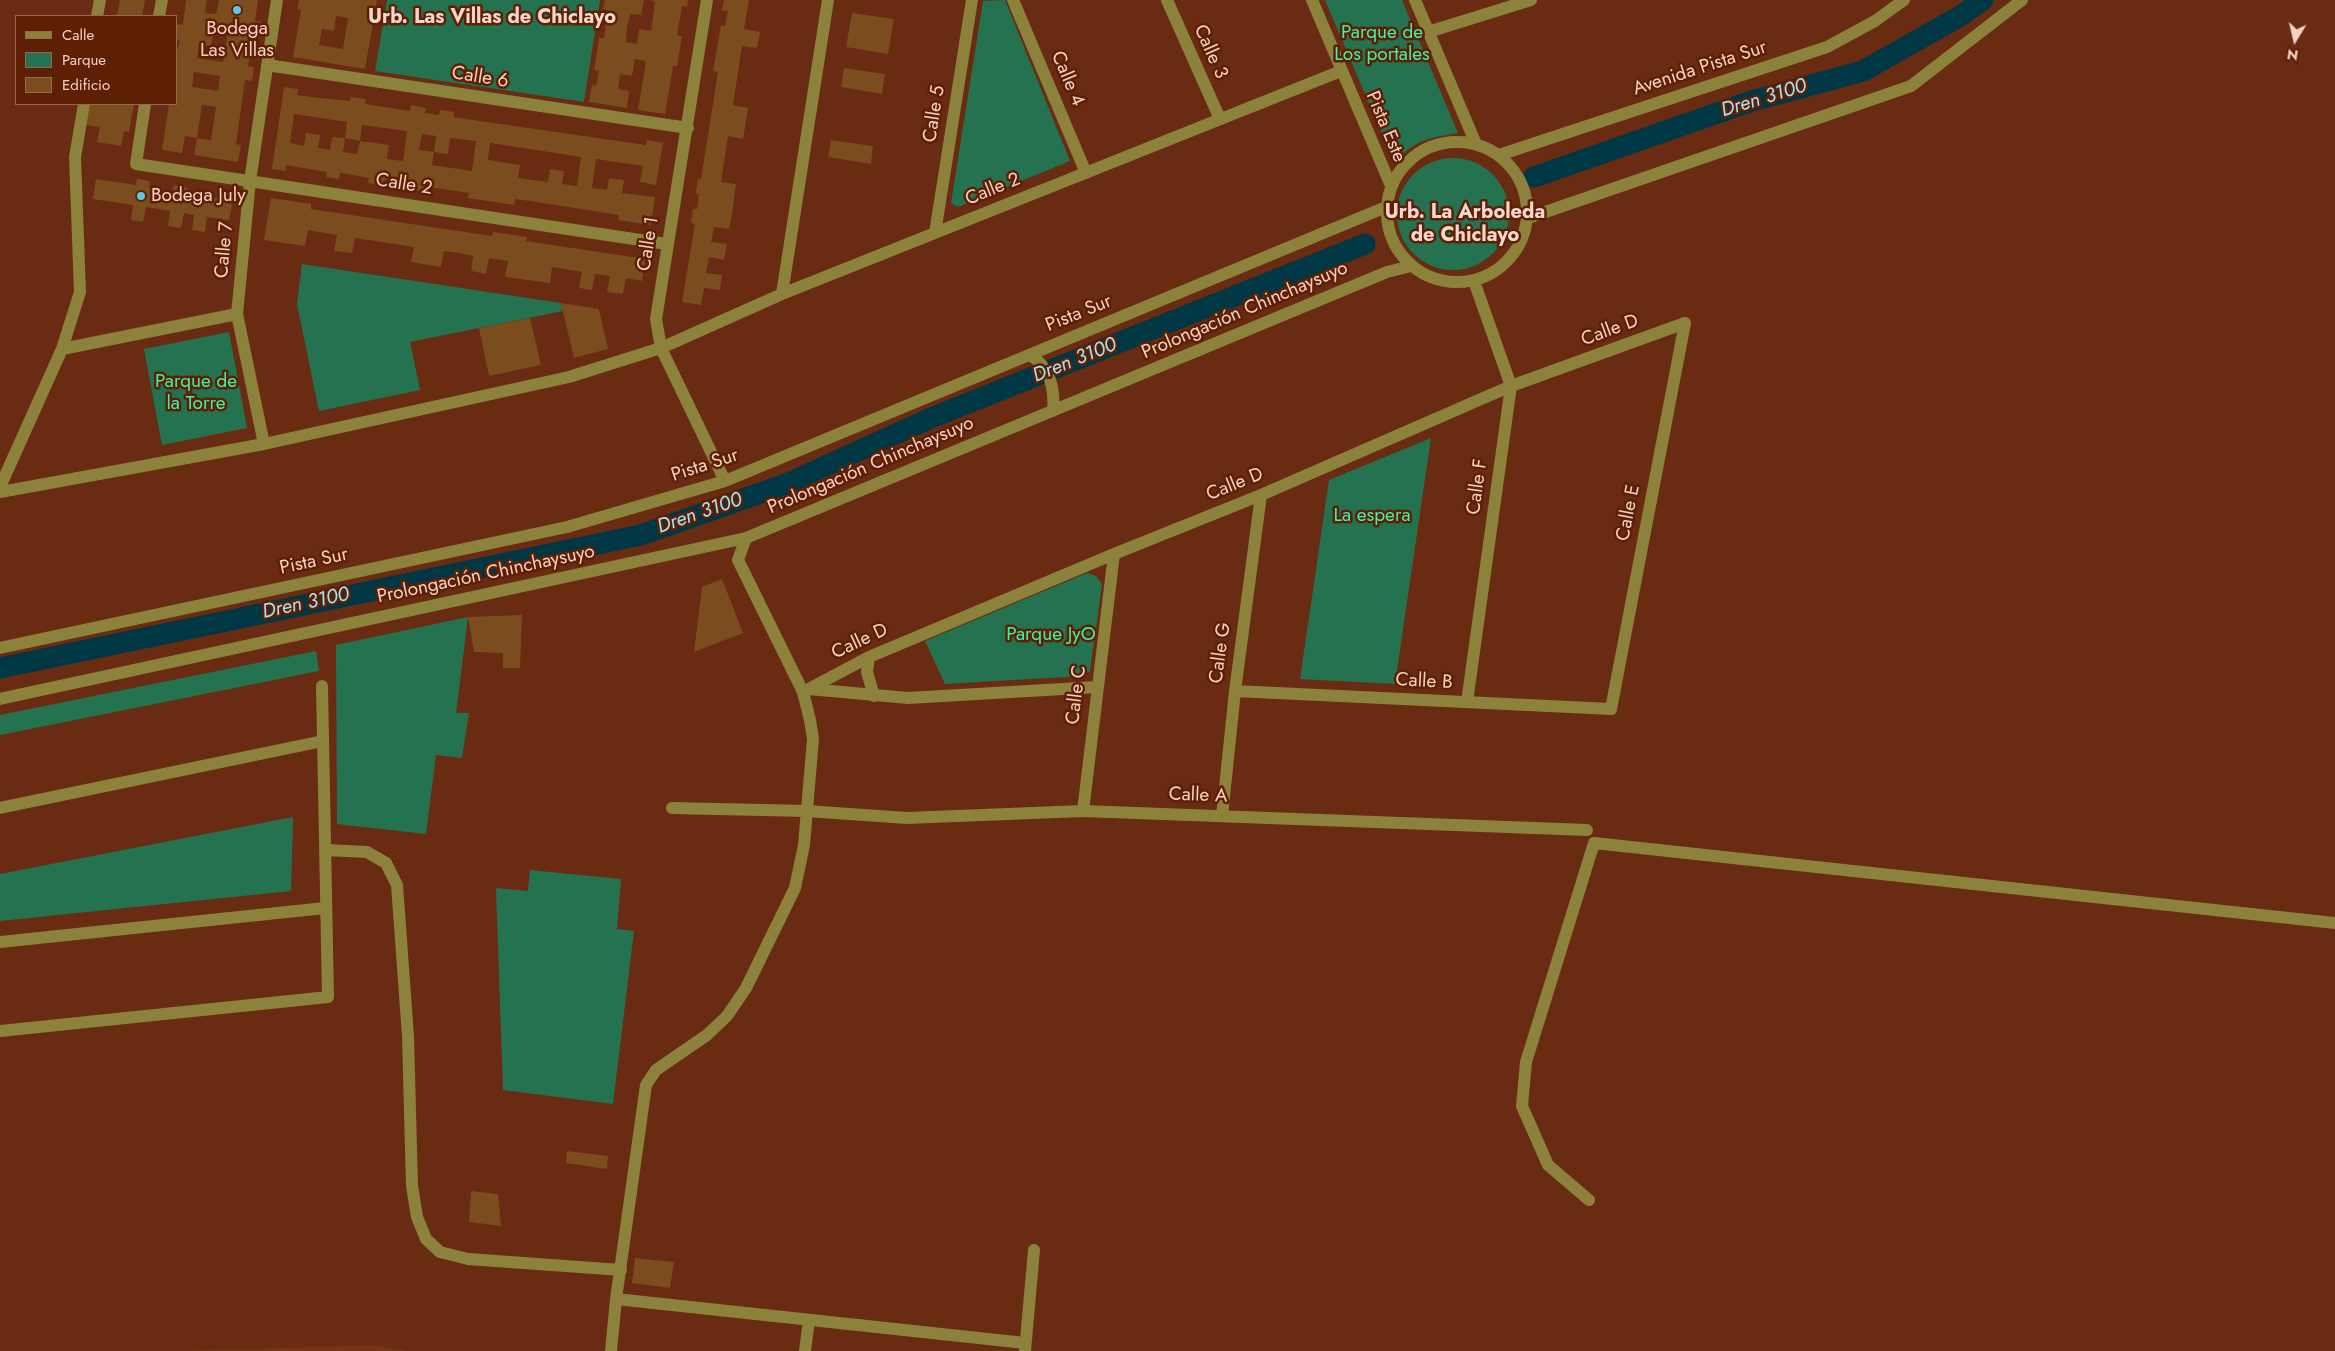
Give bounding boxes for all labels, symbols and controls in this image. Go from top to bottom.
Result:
marker: Bodega Las Villas [231,4,243,16]
district label: Urb. Las Villas de Chiclayo [368,6,616,30]
legend [15,15,178,105]
north arrow [2270,15,2320,65]
place label: Bodega Las Villas [200,18,274,62]
street label: Calle 3 [1188,21,1232,83]
park label: Parque de Los portales [1334,22,1430,66]
text: Calle [62,24,94,46]
street label: Avenida Pista Sur [1630,37,1770,101]
text: N [2286,44,2300,66]
street label: Calle 4 [1045,48,1089,110]
text: Parque [62,49,106,71]
street label: Calle 6 [450,62,510,94]
text: Edificio [62,74,110,96]
water label: Dren 3100 [1718,75,1810,123]
street label: Calle 5 [919,84,951,144]
street label: Pista Este [1360,88,1410,166]
street label: Calle 2 [374,169,434,201]
street label: Calle 2 [962,169,1024,211]
place label: Bodega July [151,185,246,207]
marker: Bodega July [135,190,147,202]
district label: Urb. La Arboleda de Chiclayo [1385,201,1545,248]
street label: Calle 1 [633,215,665,273]
street label: Calle 7 [211,221,239,279]
street label: Prolongación Chinchaysuyo [1138,257,1352,365]
street label: Pista Sur [1043,290,1115,338]
street label: Calle D [1578,310,1642,352]
water label: Dren 3100 [1030,333,1120,389]
park label: Parque de la Torre [155,371,237,415]
street label: Prolongación Chinchaysuyo [764,412,978,520]
street label: Pista Sur [669,444,741,488]
street label: Calle F [1463,458,1493,516]
street label: Calle D [1203,463,1267,507]
street label: Calle E [1612,483,1646,543]
water label: Dren 3100 [654,488,746,540]
park label: La espera [1333,505,1411,527]
street label: Prolongación Chinchaysuyo [375,541,597,609]
street label: Pista Sur [278,544,350,580]
water label: Dren 3100 [260,583,352,625]
street label: Calle D [828,619,892,665]
street label: Calle G [1205,621,1237,685]
park label: Parque JyO [1006,624,1096,646]
street label: Calle C [1062,664,1092,726]
street label: Calle B [1395,669,1453,695]
street label: Calle A [1168,784,1228,808]

